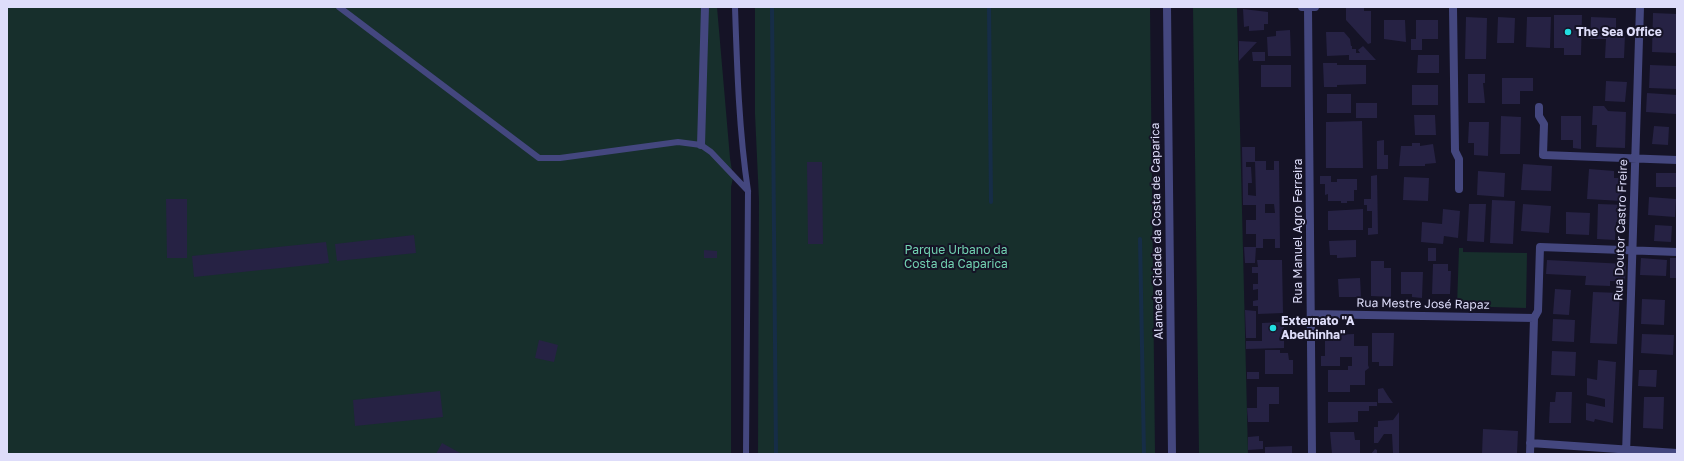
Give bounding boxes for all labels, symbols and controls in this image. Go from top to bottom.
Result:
place label: The Sea Office [1576,25,1662,39]
marker: The Sea Office [1563,27,1573,37]
street label: Alameda Cidade da Costa de Caparica [1148,122,1166,340]
street label: Rua Manuel Agro Ferreira [1291,158,1305,304]
street label: Rua Doutor Castro Freire [1611,159,1631,301]
park label: Parque Urbano da Costa da Caparica [904,243,1008,271]
street label: Rua Mestre José Rapaz [1356,296,1490,312]
place label: Externato "A Abelhinha" [1281,314,1355,342]
marker: Externato "A Abelhinha" [1268,323,1278,333]

